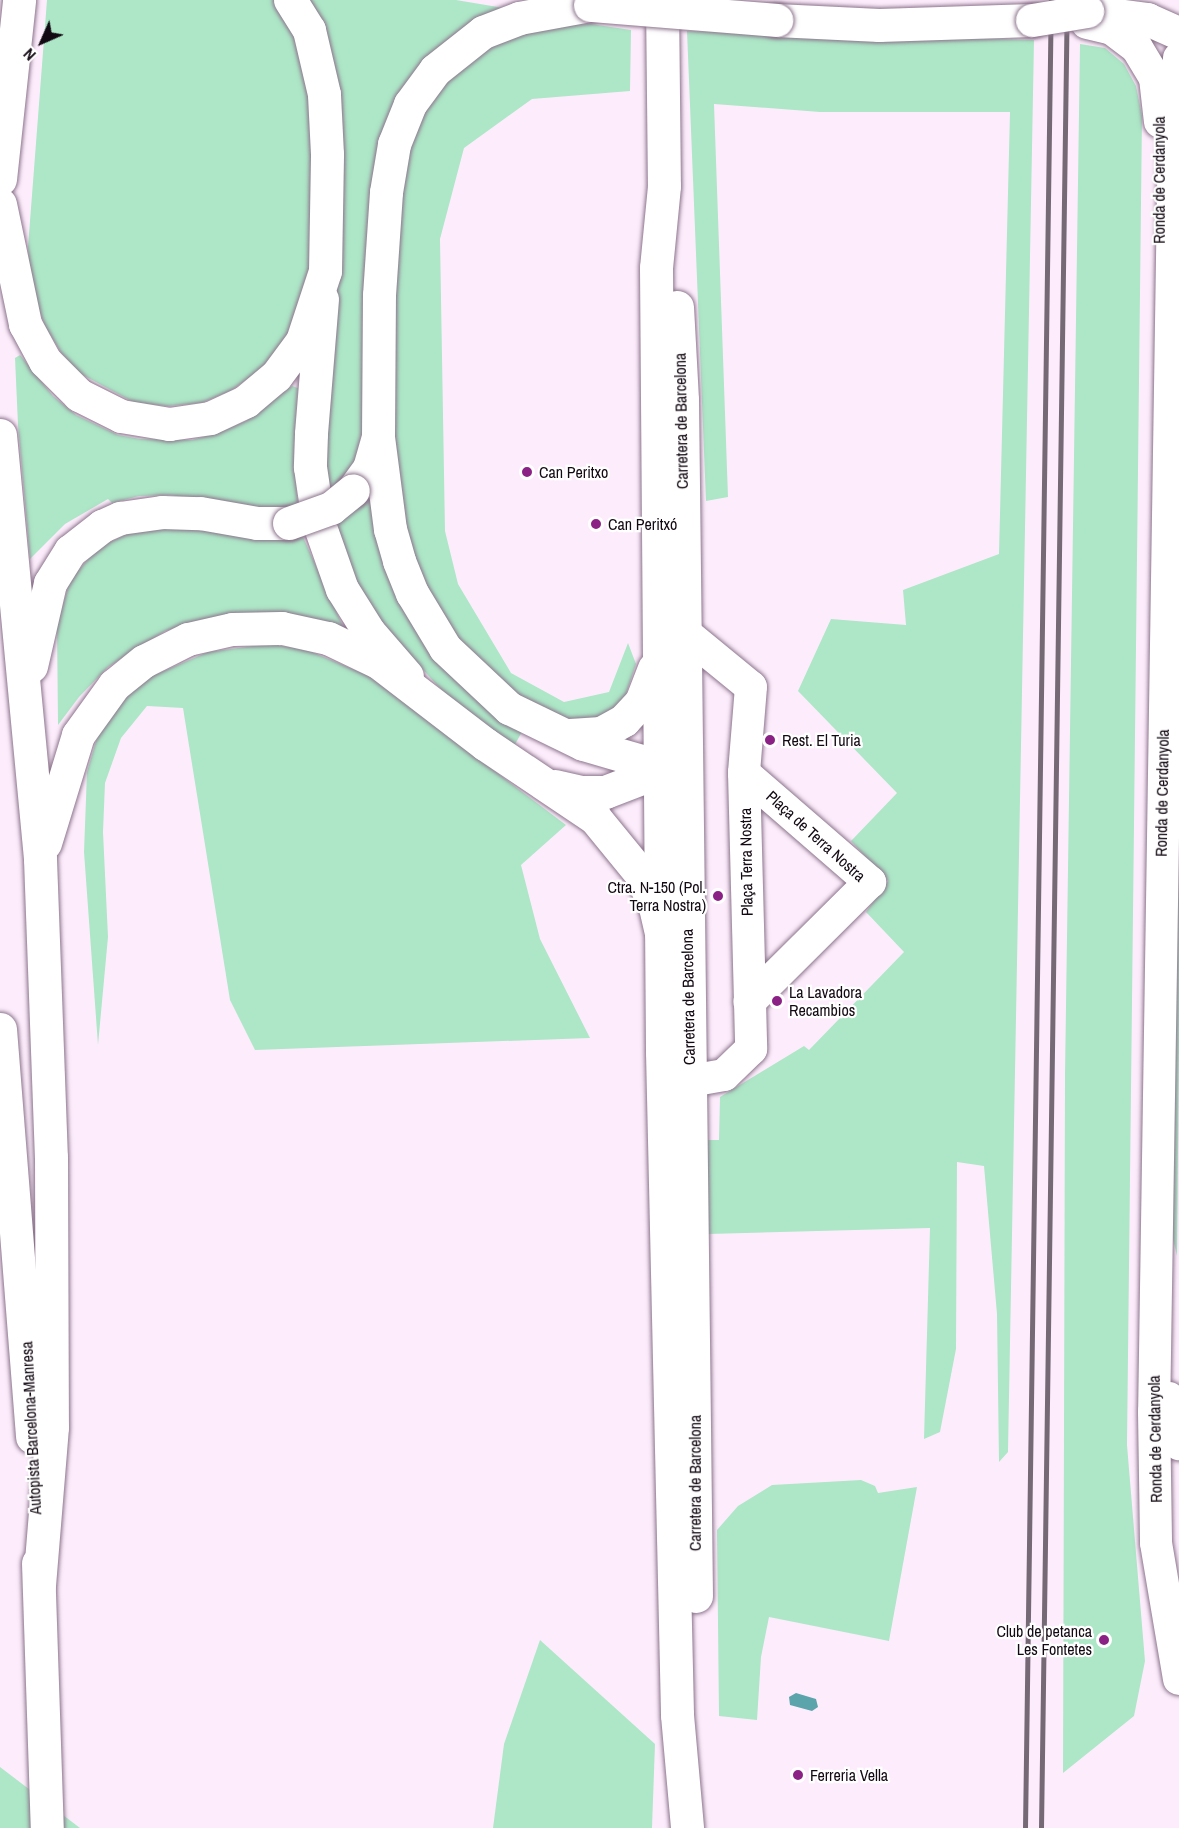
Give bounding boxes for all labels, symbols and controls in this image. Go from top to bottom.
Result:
north arrow [12,12,72,72]
text: N [18,44,40,66]
street label: Ronda de Cerdanyola [1149,116,1169,244]
street label: Carretera de Barcelona [670,353,692,489]
place label: Can Peritxo [539,462,608,482]
marker: Can Peritxo [520,465,534,479]
place label: Can Peritxó [608,514,677,534]
marker: Can Peritxó [589,517,603,531]
street label: Ronda de Cerdanyola [1151,729,1173,857]
place label: Rest. El Turia [782,730,861,750]
marker: Rest. El Turia [763,733,777,747]
street label: Plaça de Terra Nostra [762,786,870,886]
street label: Plaça Terra Nostra [735,808,757,916]
place label: Ctra. N-150 (Pol. Terra Nostra) [608,877,706,915]
marker: Ctra. N-150 (Pol. Terra Nostra) [711,889,725,903]
street label: Carretera de Barcelona [677,929,699,1065]
place label: La Lavadora Recambios [789,982,862,1020]
marker: La Lavadora Recambios [770,994,784,1008]
street label: Autopista Barcelona-Manresa [17,1341,45,1515]
street label: Ronda de Cerdanyola [1144,1375,1166,1503]
street label: Carretera de Barcelona [685,1415,705,1551]
place label: Club de petanca Les Fontetes [996,1621,1092,1659]
marker: Club de petanca Les Fontetes [1097,1633,1111,1647]
place label: Ferreria Vella [810,1765,888,1785]
marker: Ferreria Vella [791,1768,805,1782]

